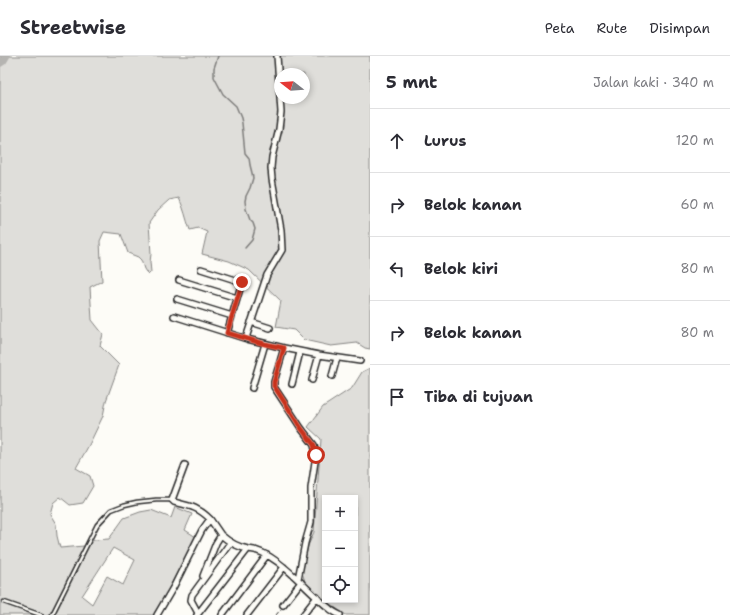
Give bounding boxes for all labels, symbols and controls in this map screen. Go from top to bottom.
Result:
text: Streetwise [20,15,126,40]
text: Peta [545,19,574,37]
text: Rute [596,19,627,37]
text: Disimpan [649,19,710,37]
north arrow [274,68,310,104]
text: 5 mnt [386,71,437,93]
text: Jalan kaki · 340 m [593,74,714,91]
icon: ahead [386,130,408,152]
text: Lurus [424,131,466,151]
text: 120 m [676,132,714,149]
icon: right [386,194,408,216]
text: Belok kanan [424,195,522,215]
text: 60 m [681,196,714,213]
icon: left [386,258,408,280]
text: Belok kiri [424,259,498,279]
text: 80 m [680,260,714,277]
route end [233,273,251,291]
icon: right [386,322,408,344]
text: Belok kanan [424,323,522,343]
text: 80 m [680,324,714,341]
icon: arrive [386,386,408,408]
text: Tiba di tujuan [424,387,533,407]
route start [307,446,325,464]
map controls [322,495,358,603]
button: + [322,495,358,531]
button: − [322,531,358,567]
button: locate [322,567,358,603]

